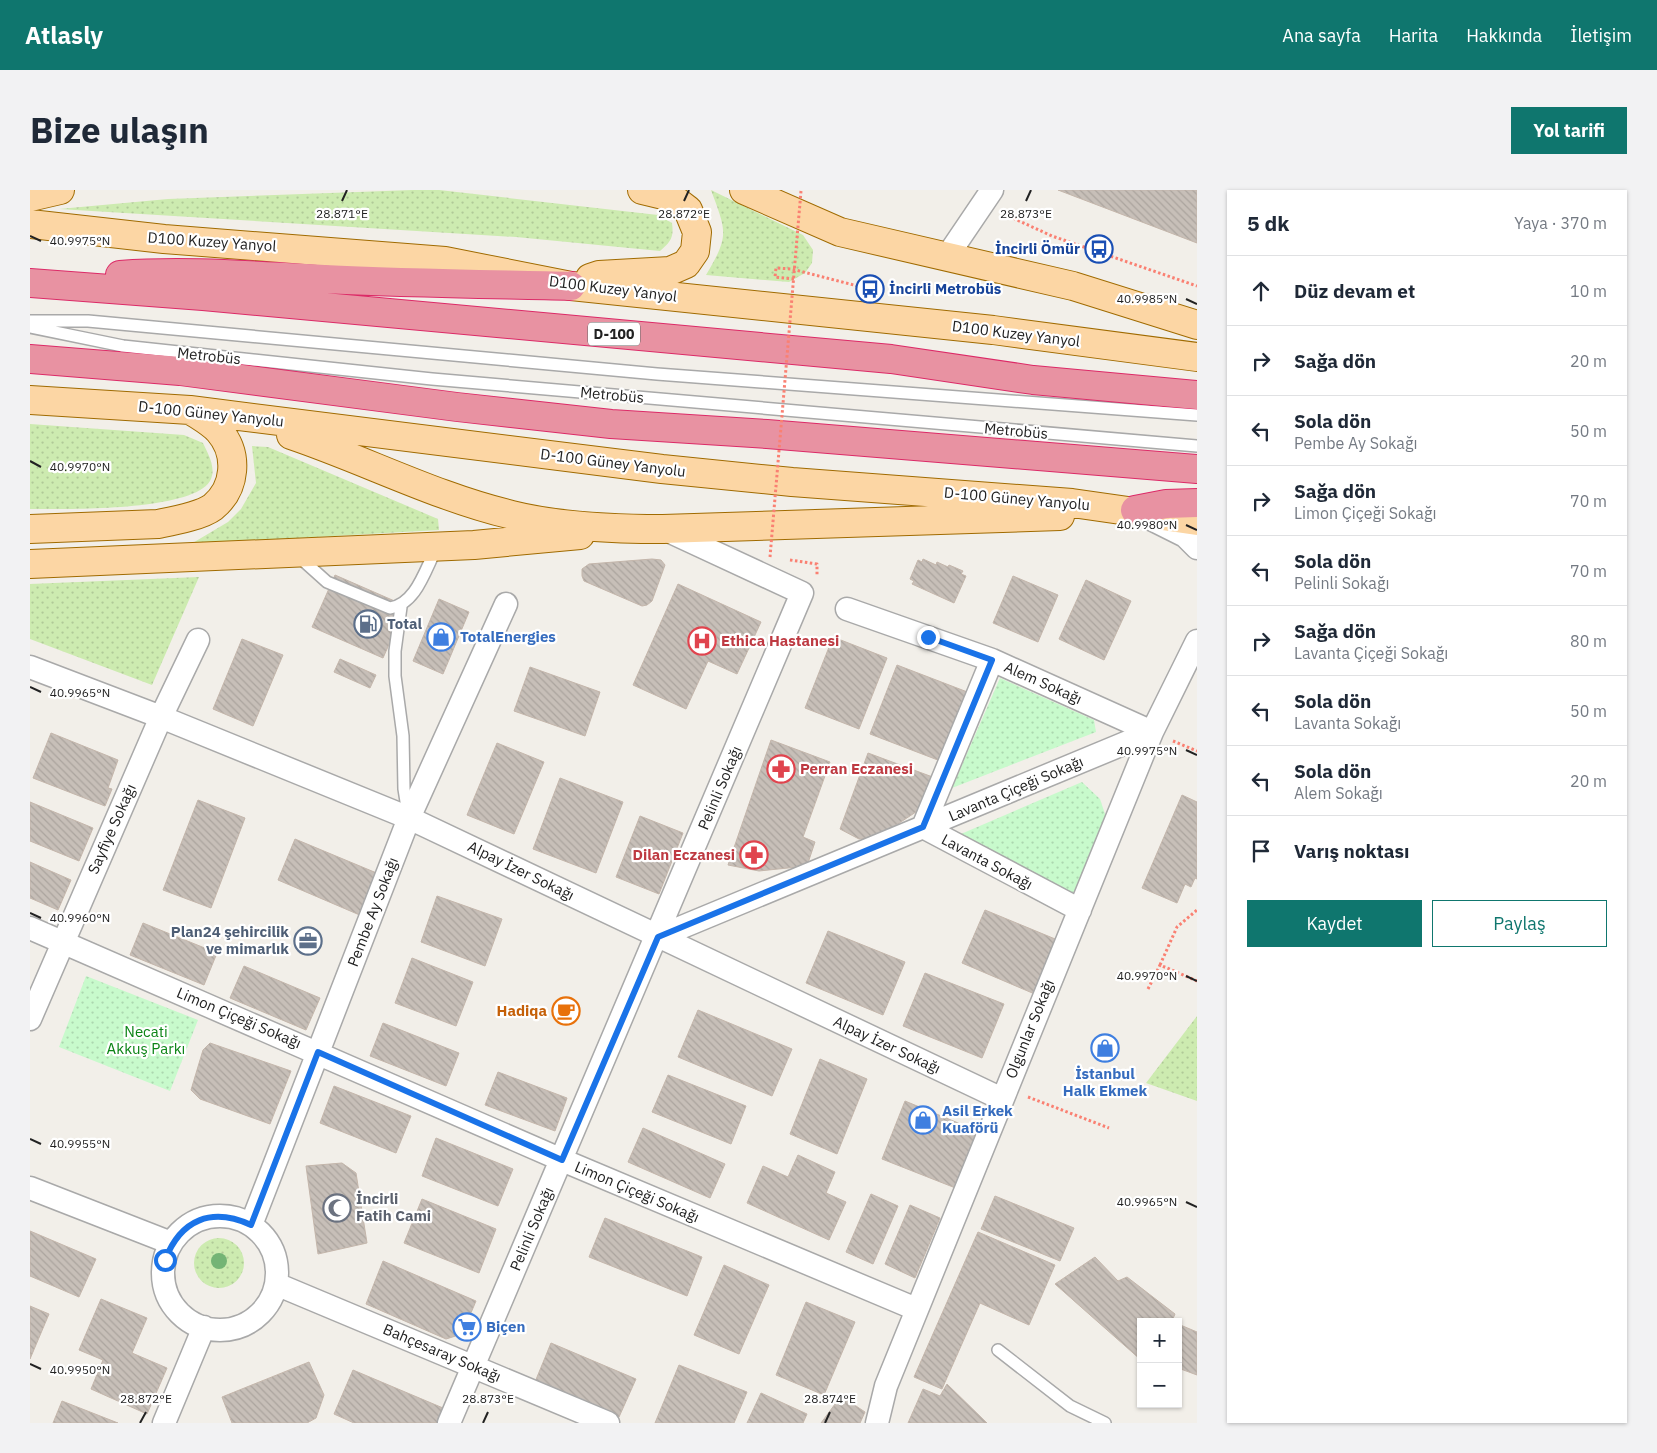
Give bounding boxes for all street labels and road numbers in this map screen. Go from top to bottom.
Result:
street label: D100 Kuzey Yanyol [147,228,277,255]
street label: D100 Kuzey Yanyol [548,271,678,306]
street label: D100 Kuzey Yanyol [951,316,1081,351]
road number: D-100 [588,322,640,346]
street label: Metrobüs [176,343,242,368]
street label: Metrobüs [579,382,645,407]
street label: D-100 Güney Yanyolu [137,396,285,431]
street label: Metrobüs [983,418,1049,443]
street label: D-100 Güney Yanyolu [539,444,687,481]
street label: D-100 Güney Yanyolu [943,483,1091,514]
street label: Alem Sokağı [1001,657,1085,708]
street label: Pelinli Sokağı [693,743,746,833]
street label: Lavanta Çiçeği Sokağı [946,752,1086,826]
street label: Sayfiye Sokağı [83,781,140,877]
street label: Lavanta Sokağı [938,830,1036,894]
street label: Alpay İzer Sokağı [465,837,578,905]
street label: Pembe Ay Sokağı [343,854,402,969]
street label: Olgunlar Sokağı [1001,976,1058,1081]
street label: Limon Çiçeği Sokağı [174,983,304,1052]
street label: Alpay İzer Sokağı [831,1011,944,1078]
street label: Limon Çiçeği Sokağı [572,1157,702,1226]
street label: Pelinli Sokağı [505,1184,558,1274]
street label: Bahçesaray Sokağı [380,1319,504,1386]

